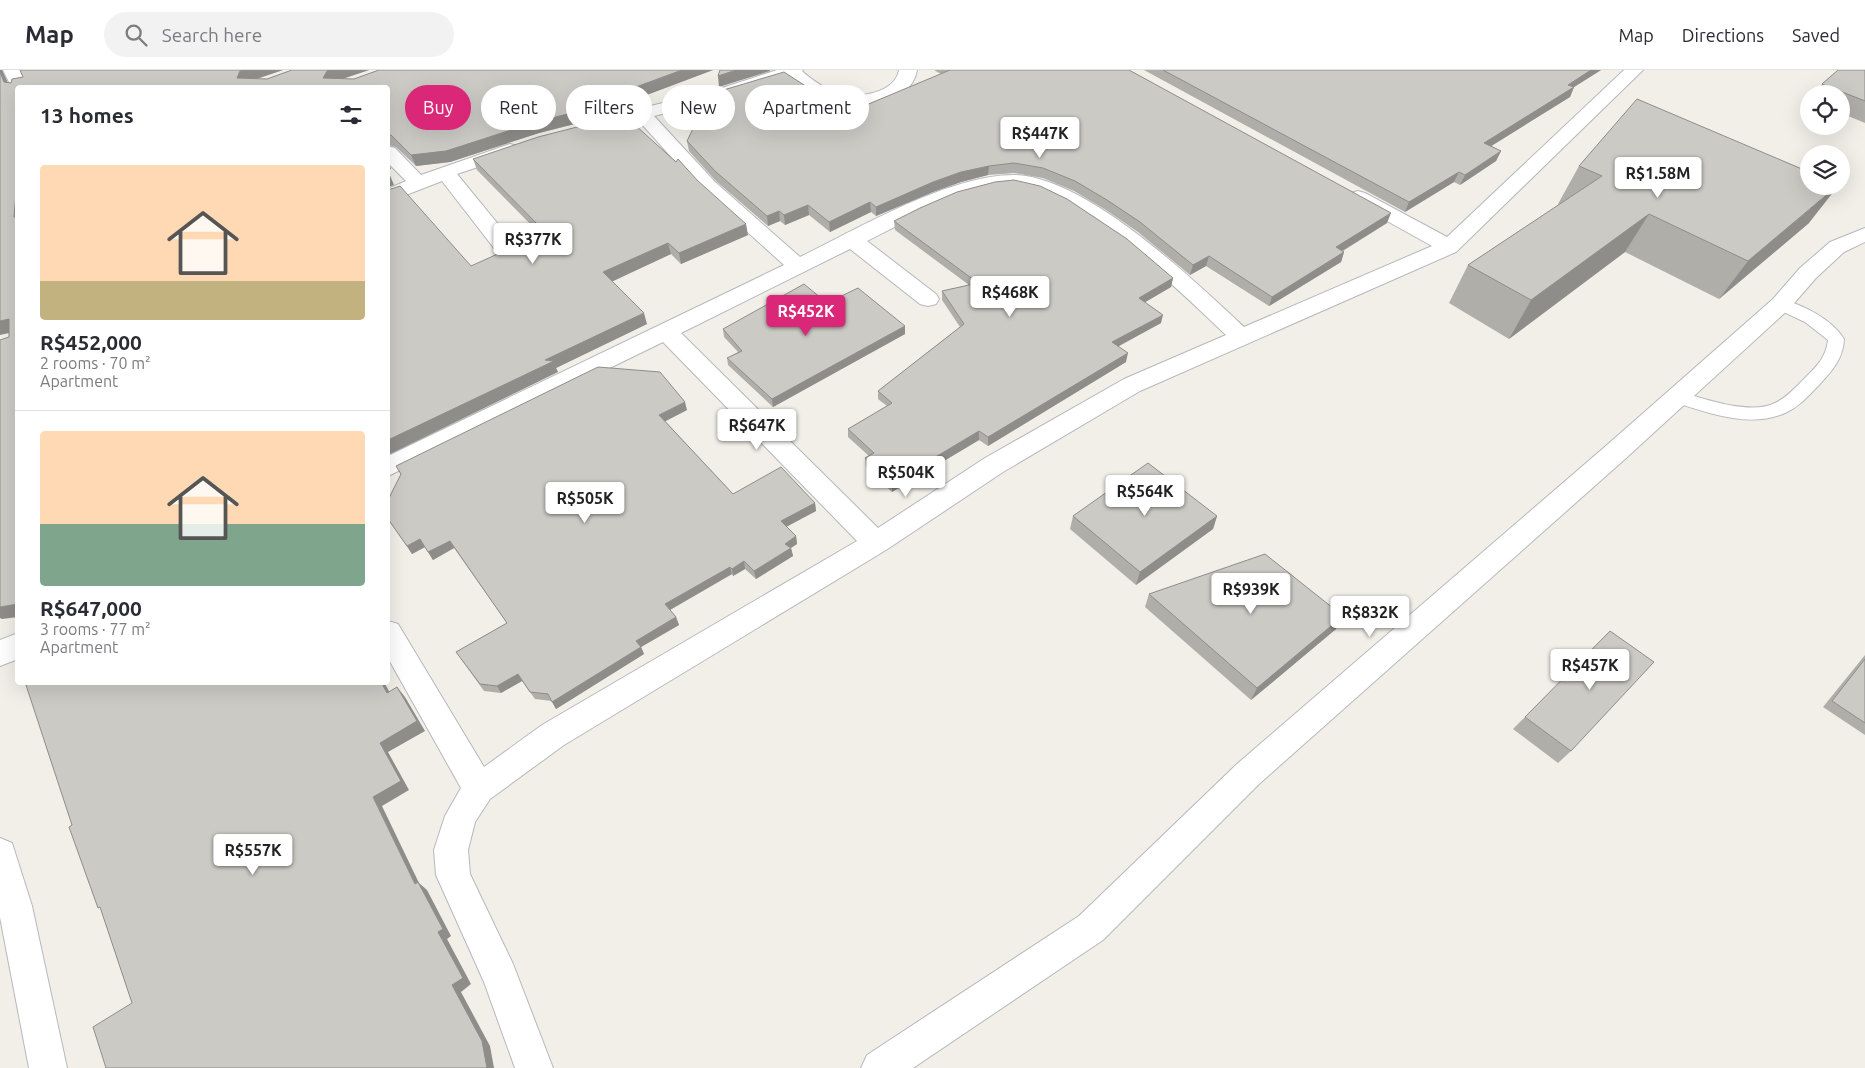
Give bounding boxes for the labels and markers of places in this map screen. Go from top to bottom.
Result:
pin: R$447K [999,116,1081,159]
pin: R$1.58M [1612,156,1704,199]
pin: R$377K [492,222,574,265]
pin: R$468K [969,276,1051,318]
pin: R$452K [765,294,847,337]
pin: R$647K [716,408,798,451]
pin: R$504K [865,456,947,498]
pin: R$564K [1104,474,1186,517]
pin: R$505K [544,482,626,524]
pin: R$939K [1210,572,1292,615]
pin: R$832K [1329,596,1411,638]
pin: R$457K [1549,648,1631,691]
pin: R$557K [212,834,294,876]

